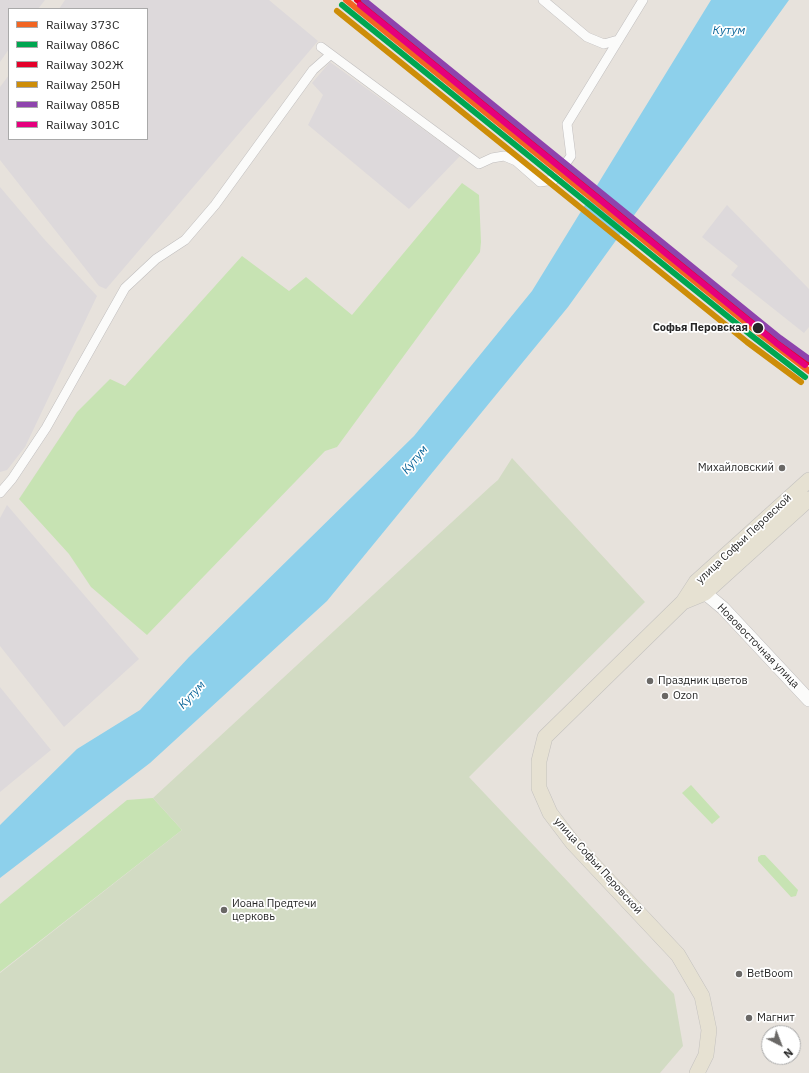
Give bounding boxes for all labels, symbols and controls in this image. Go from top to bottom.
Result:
legend [8,8,148,140]
text: Railway 373C [46,17,120,32]
water label: Кутум [713,24,745,38]
text: Railway 086С [46,37,120,52]
text: Railway 302Ж [46,57,124,72]
text: Railway 250Н [46,77,121,92]
text: Railway 085В [46,97,120,112]
text: Railway 301С [46,117,120,132]
place label: Софья Перовская [653,321,748,335]
marker: Софья Перовская [751,321,765,335]
water label: Кутум [399,443,431,477]
place label: Михайловский [698,461,774,475]
marker: Михайловский [777,463,787,473]
street label: улица Софьи Перовской [694,491,794,587]
street label: Нововосточная улица [714,601,802,691]
place label: Праздник цветов [658,674,748,688]
marker: Праздник цветов [645,676,655,686]
water label: Кутум [175,678,209,712]
place label: Ozon [673,689,698,703]
marker: Ozon [660,691,670,701]
street label: улица Софьи Перовской [551,815,645,917]
place label: Иоана Предтечи церковь [232,897,317,923]
marker: Иоана Предтечи церковь [219,905,229,915]
place label: BetBoom [747,967,793,981]
marker: BetBoom [734,969,744,979]
place label: Магнит [757,1011,795,1025]
marker: Магнит [744,1013,754,1023]
north arrow [761,1025,801,1065]
text: N [781,1045,796,1061]

